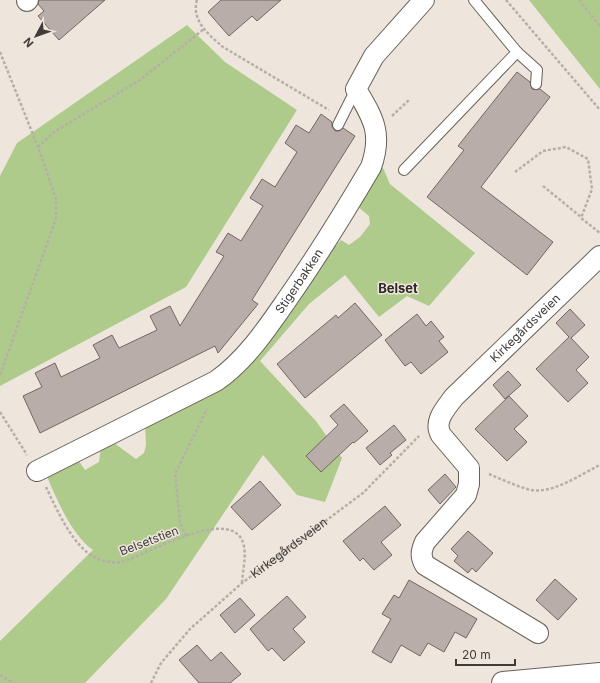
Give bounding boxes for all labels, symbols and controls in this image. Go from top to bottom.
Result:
north arrow [16,16,56,56]
text: N [20,35,36,50]
street label: Stigerbakken [272,246,326,316]
district label: Belset [378,280,418,296]
street label: Kirkegårdsveien [487,291,563,365]
street label: Kirkegårdsveien [247,514,330,581]
street label: Belsetstien [117,522,181,559]
scale bar [456,641,515,667]
text: 20 m [462,647,491,662]

